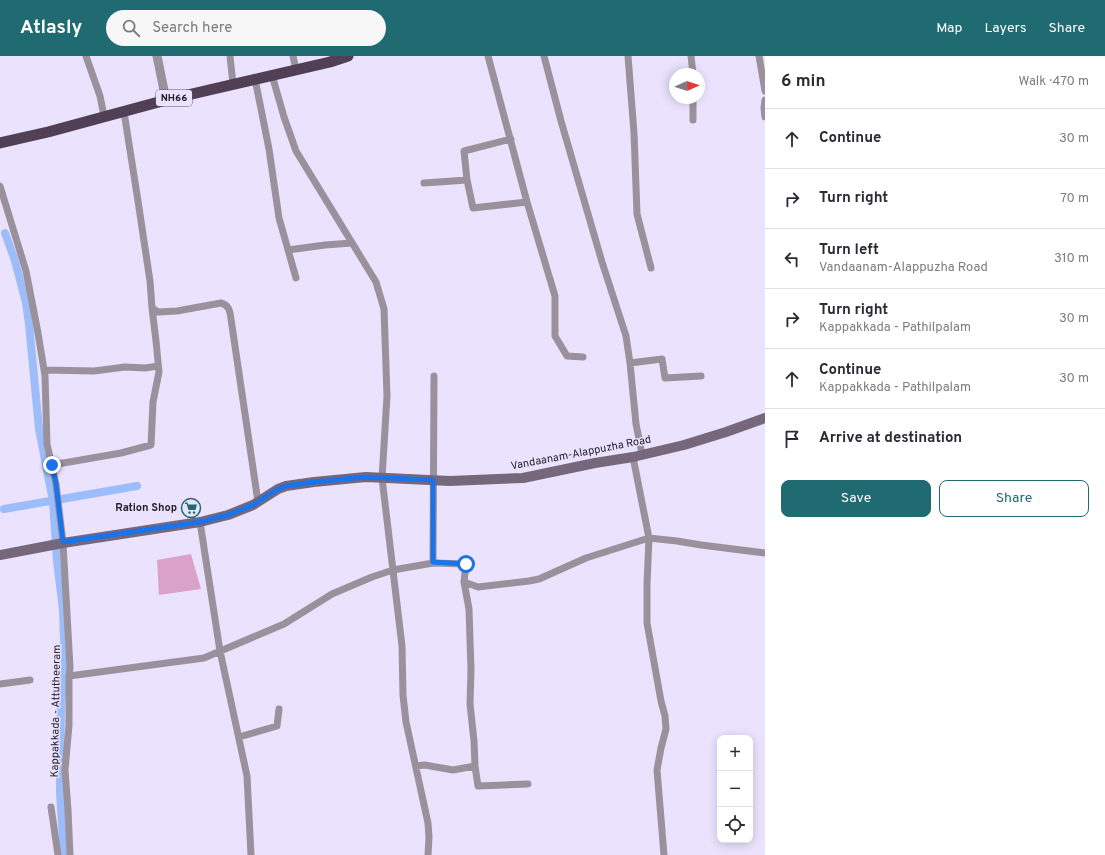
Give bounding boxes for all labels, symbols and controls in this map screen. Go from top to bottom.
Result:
search box [106,10,386,46]
text: Atlasly [20,16,82,40]
icon: search [120,17,142,39]
text: Search here [152,19,232,38]
text: Map [936,20,962,37]
text: Layers [984,20,1026,37]
text: Share [1048,20,1085,37]
north arrow [669,68,705,104]
text: 6 min [781,71,825,93]
text: Walk · 470 m [1018,74,1089,90]
road number: NH66 [156,90,192,106]
icon: ahead [781,128,803,150]
text: Continue [819,129,881,148]
text: 30 m [1059,131,1089,147]
icon: right [781,188,803,210]
text: Turn right [819,189,888,208]
text: 70 m [1060,191,1089,207]
text: Turn left [819,241,879,260]
icon: left [781,248,803,270]
text: 310 m [1054,251,1089,267]
text: Vandaanam-Alappuzha Road [819,260,988,276]
text: Turn right [819,301,888,320]
icon: right [781,308,803,330]
text: 30 m [1059,311,1089,327]
text: Kappakkada - Pathilpalam [819,320,971,336]
text: Continue [819,361,881,380]
icon: ahead [781,368,803,390]
text: 30 m [1059,371,1089,387]
text: Kappakkada - Pathilpalam [819,380,971,396]
icon: arrive [781,428,803,450]
text: Arrive at destination [819,429,962,448]
street label: Vandaanam-Alappuzha Road [510,432,652,474]
route end [43,456,61,474]
button: Save [781,480,931,517]
button: Share [939,480,1089,517]
supermarket icon: Ration Shop [180,497,202,519]
place label: Ration Shop [115,501,177,515]
route start [457,555,475,573]
street label: Kappakkada - Attutheeram [48,644,64,778]
map controls [717,735,753,843]
button: + [717,735,753,771]
button: − [717,771,753,807]
button: locate [717,807,753,843]

